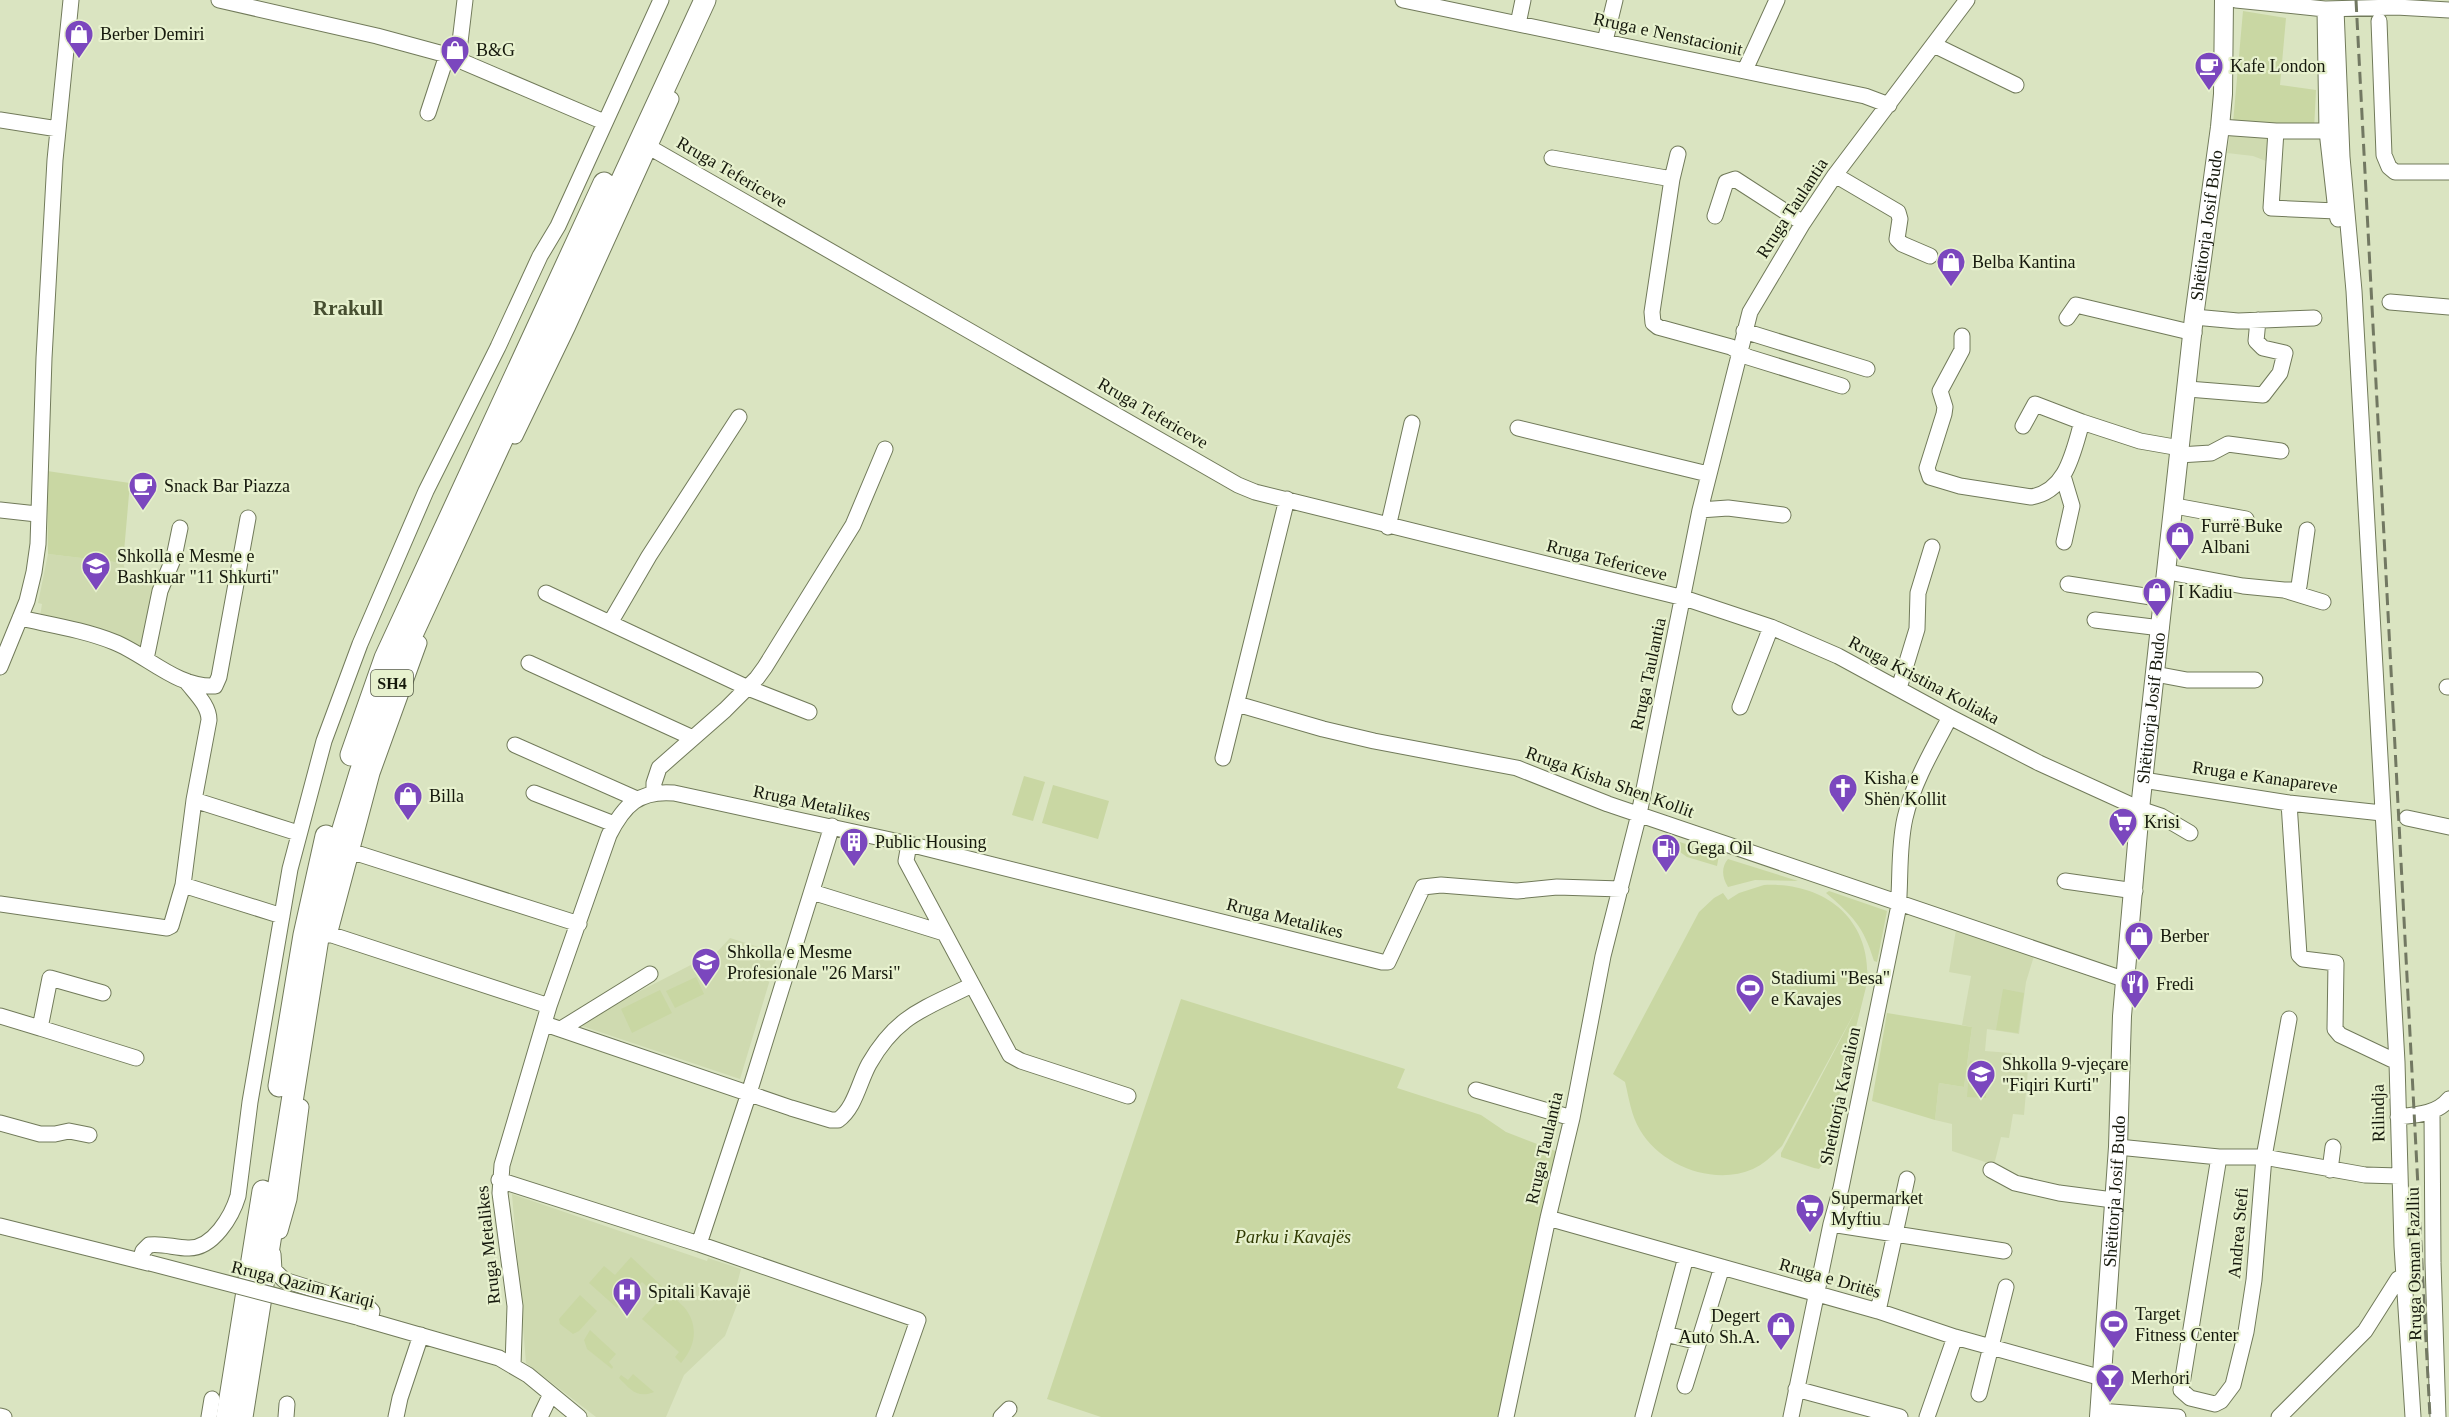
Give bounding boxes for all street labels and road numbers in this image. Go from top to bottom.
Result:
street label: Rruga e Nenstacionit [1592,8,1744,60]
street label: Rruga Tefericeve [673,132,791,212]
street label: Shëtitorja Josif Budo [2186,149,2227,302]
street label: Rruga Taulantia [1752,154,1832,262]
street label: Rruga Tefericeve [1094,373,1212,453]
street label: Rruga Tefericeve [1544,535,1670,585]
street label: Rruga Taulantia [1626,616,1670,732]
street label: Shëtitorja Josif Budo [2133,631,2169,785]
street label: Rruga Kristina Koliaka [1845,632,2003,728]
road number: SH4 [371,670,413,696]
street label: Rruga Kisha Shen Kollit [1523,742,1697,822]
street label: Rruga e Kanapareve [2191,757,2339,797]
street label: Rruga Metalikes [751,781,873,825]
street label: Rruga Metalikes [1225,894,1345,942]
street label: Shetitorja Kavalion [1816,1025,1864,1167]
street label: Rilindja [2367,1084,2389,1142]
street label: Rruga Taulantia [1521,1090,1567,1206]
street label: Shëtitorja Josif Budo [2100,1115,2129,1268]
street label: Rruga Metalikes [472,1185,504,1305]
street label: Andrea Stefi [2224,1187,2252,1279]
street label: Rruga Osman Fazlliu [2403,1187,2425,1341]
street label: Rruga e Dritës [1777,1254,1883,1302]
street label: Rruga Qazim Kariqi [229,1257,377,1311]

